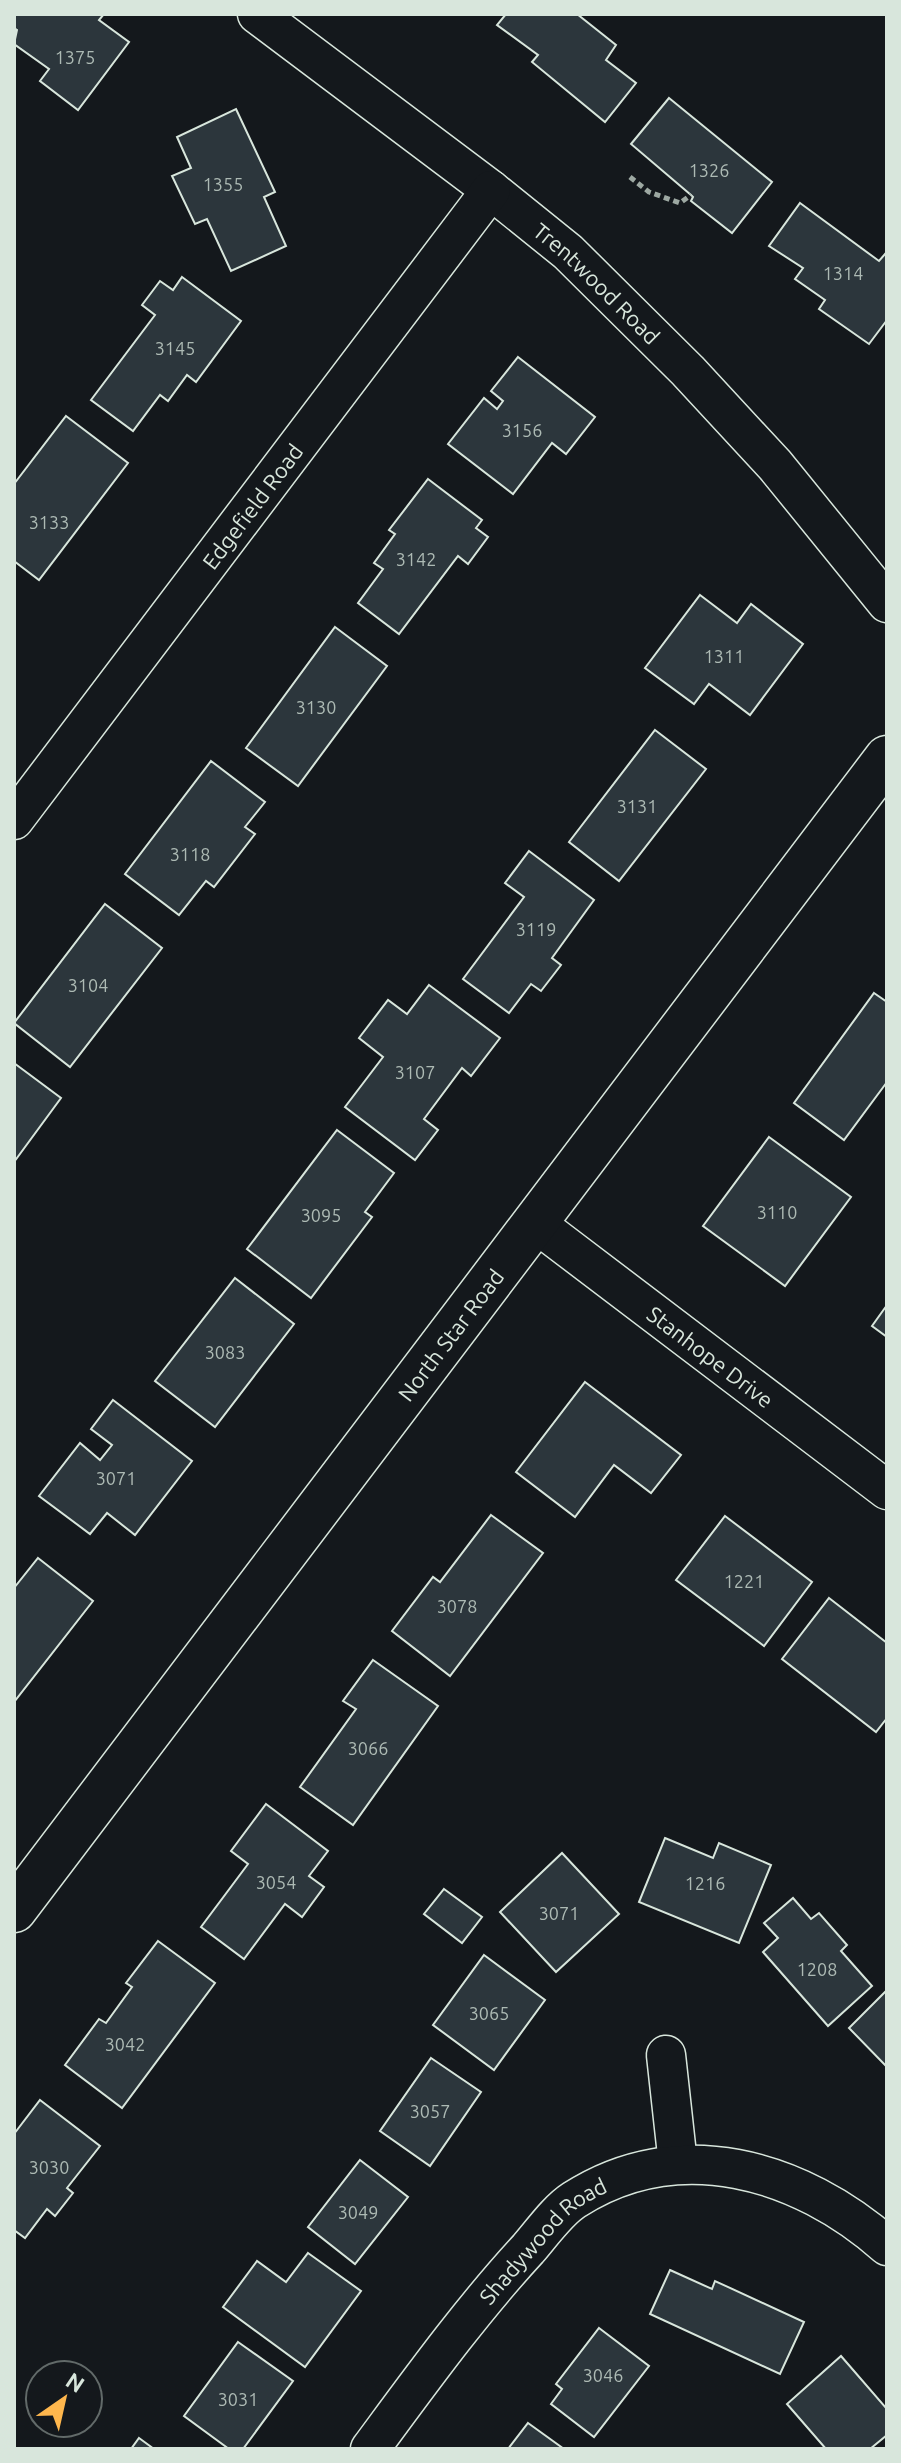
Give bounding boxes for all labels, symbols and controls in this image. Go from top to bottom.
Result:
house number: 1375 [55,47,95,67]
house number: 1326 [689,160,729,180]
house number: 1355 [203,174,243,194]
street label: Trentwood Road [529,217,665,349]
house number: 1314 [823,263,863,283]
house number: 3145 [155,338,195,358]
house number: 3156 [502,420,542,440]
street label: Edgefield Road [197,438,307,573]
house number: 3133 [29,512,69,532]
house number: 3142 [396,549,436,569]
house number: 1311 [704,646,744,666]
house number: 3130 [296,697,336,717]
house number: 3131 [617,796,657,816]
house number: 3118 [170,844,210,864]
house number: 3119 [516,919,556,939]
house number: 3104 [68,975,108,995]
house number: 3107 [395,1062,435,1082]
house number: 3110 [757,1202,797,1222]
house number: 3095 [301,1205,341,1225]
street label: North Star Road [392,1264,508,1405]
street label: Stanhope Drive [643,1300,779,1412]
house number: 3083 [205,1342,245,1362]
house number: 3071 [96,1468,136,1488]
house number: 1221 [724,1571,764,1591]
house number: 3078 [437,1596,477,1616]
house number: 3066 [348,1738,388,1758]
house number: 3054 [256,1872,296,1892]
house number: 1216 [685,1873,725,1893]
house number: 3071 [539,1903,579,1923]
house number: 1208 [797,1959,837,1979]
house number: 3065 [469,2003,509,2023]
house number: 3042 [105,2034,145,2054]
house number: 3057 [410,2101,450,2121]
house number: 3030 [29,2157,69,2177]
street label: Shadywood Road [474,2172,610,2309]
house number: 3049 [338,2202,378,2222]
north arrow [24,2359,104,2439]
house number: 3046 [583,2365,623,2385]
text: N [62,2367,89,2397]
house number: 3031 [218,2389,258,2409]

